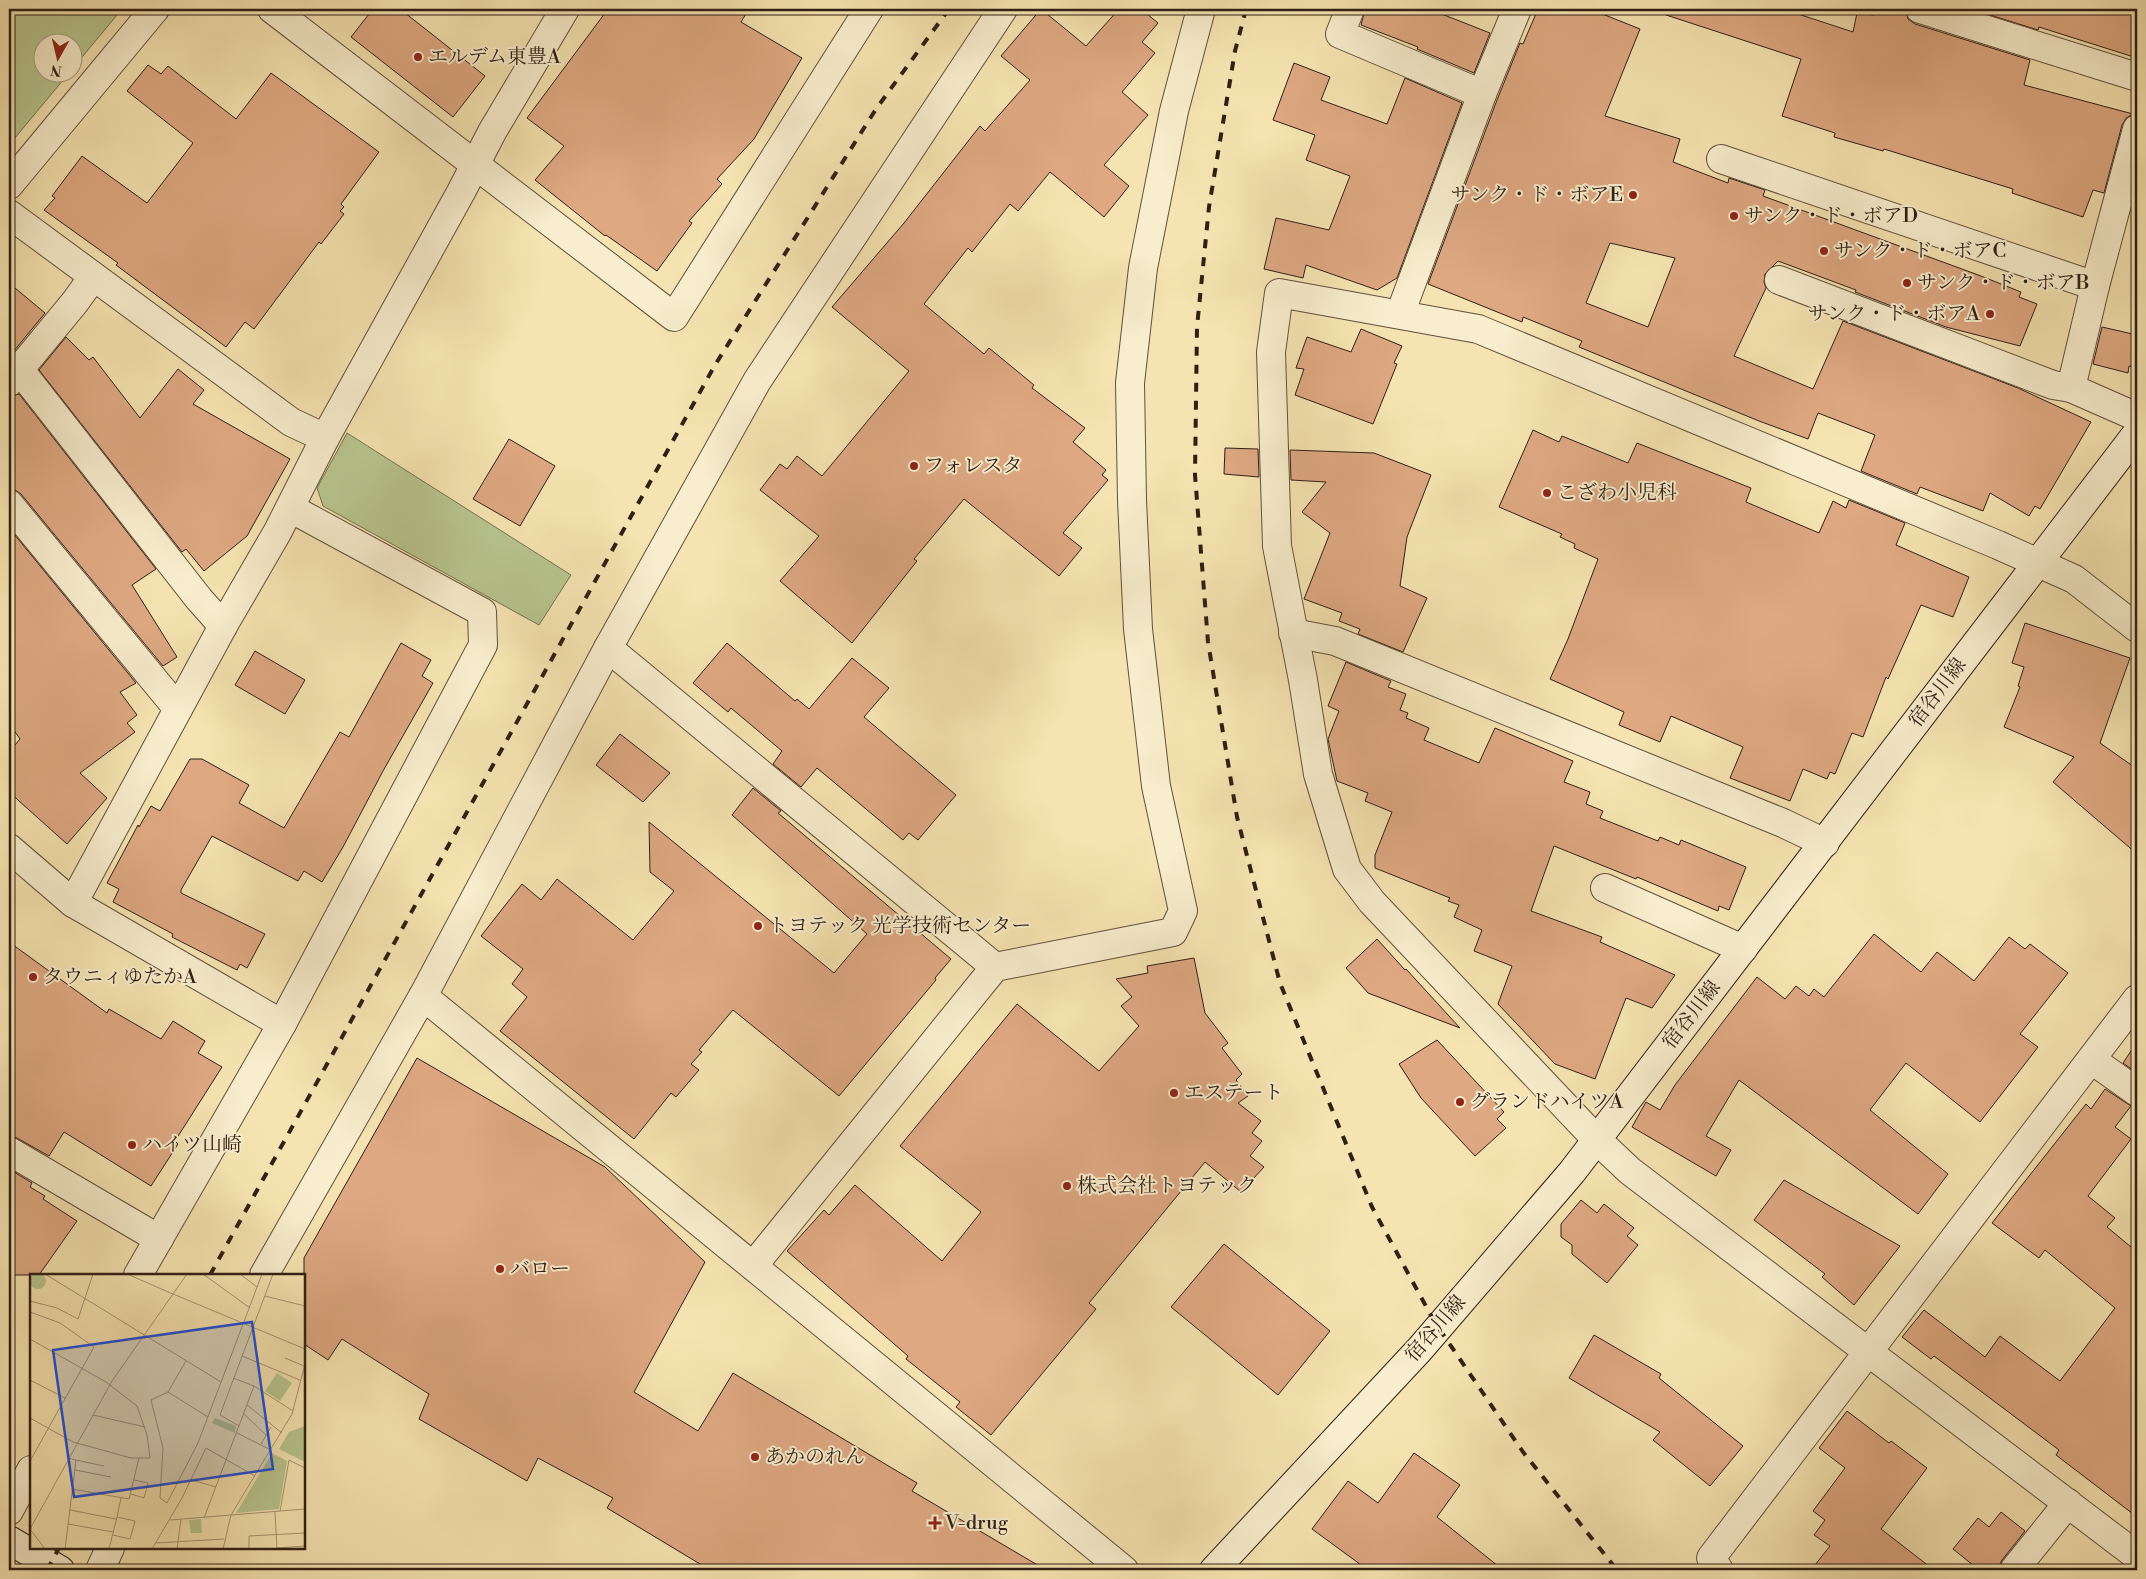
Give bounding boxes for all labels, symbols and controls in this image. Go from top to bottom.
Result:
north arrow [32,32,82,82]
place label: エルデム東豊A [428,45,562,70]
marker: エルデム東豊A [412,51,424,63]
text: N [50,60,63,80]
place label: サンク・ド・ボアE [1451,183,1623,208]
marker: サンク・ド・ボアE [1627,189,1639,201]
place label: サンク・ド・ボアD [1744,204,1918,229]
marker: サンク・ド・ボアD [1728,210,1740,222]
place label: サンク・ド・ボアC [1834,239,2006,264]
marker: サンク・ド・ボアC [1818,245,1830,257]
place label: サンク・ド・ボアB [1917,271,2090,296]
marker: サンク・ド・ボアB [1901,277,1913,289]
place label: サンク・ド・ボアA [1808,302,1981,327]
marker: サンク・ド・ボアA [1984,308,1996,320]
place label: フォレスタ [924,454,1022,479]
marker: フォレスタ [908,460,920,472]
place label: こざわ小児科 [1557,481,1677,506]
marker: こざわ小児科 [1541,487,1553,499]
street label: 宿谷川線 [1904,654,1972,732]
place label: トヨテック 光学技術センター [768,914,1031,939]
marker: トヨテック 光学技術センター [752,920,764,932]
place label: タウニィゆたかA [43,965,198,990]
marker: タウニィゆたかA [27,971,39,983]
street label: 宿谷川線 [1658,976,1726,1054]
place label: エステート [1184,1081,1284,1106]
marker: エステート [1168,1087,1180,1099]
place label: グランドハイツA [1470,1090,1625,1115]
marker: グランドハイツA [1454,1096,1466,1108]
place label: ハイツ山崎 [142,1133,242,1158]
marker: ハイツ山崎 [126,1139,138,1151]
place label: 株式会社トヨテック [1077,1174,1257,1199]
marker: 株式会社トヨテック [1061,1180,1073,1192]
place label: バロー [510,1257,570,1282]
marker: バロー [494,1263,506,1275]
inset map [30,1274,305,1549]
street label: 宿谷川線 [1400,1291,1472,1367]
place label: あかのれん [765,1445,865,1470]
marker: あかのれん [749,1451,761,1463]
place label: V-drug [944,1511,1009,1536]
marker: V-drug [929,1517,941,1529]

